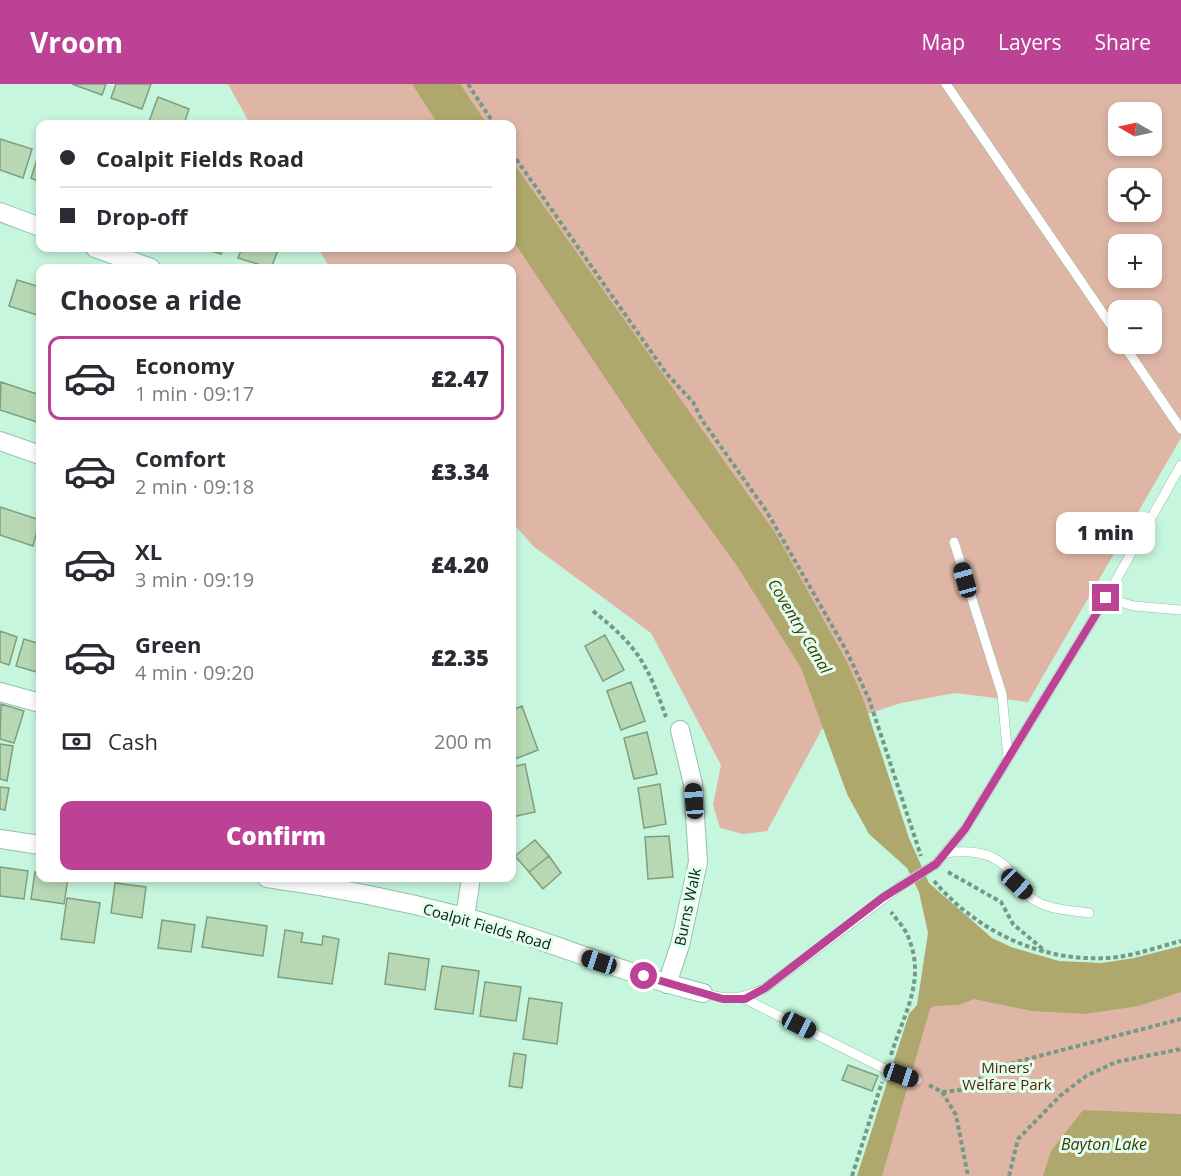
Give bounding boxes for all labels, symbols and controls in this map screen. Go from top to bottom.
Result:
text: Vroom [30,23,123,61]
text: Map [922,28,965,56]
text: Layers [998,28,1062,56]
text: Share [1095,28,1151,56]
north arrow [1108,102,1162,156]
map controls [1108,102,1162,354]
text: Coalpit Fields Road [96,143,304,173]
button: locate [1108,168,1162,222]
text: Drop-off [96,201,188,231]
button: + [1108,234,1162,288]
text: Choose a ride [60,281,242,318]
button: − [1108,300,1162,354]
text: Economy [135,350,234,380]
icon: car [63,351,117,405]
text: £2.47 [431,363,489,393]
text: 1 min · 09:17 [135,380,254,407]
text: Comfort [135,443,226,473]
icon: car [63,444,117,498]
text: £3.34 [431,456,489,486]
text: 2 min · 09:18 [135,473,254,500]
callout: 1 min [1056,511,1156,553]
text: 1 min [1077,519,1134,546]
text: XL [135,536,162,566]
icon: car [63,537,117,591]
text: £4.20 [431,549,489,579]
car [951,560,979,600]
text: 3 min · 09:19 [135,566,254,593]
water label: Coventry Canal [763,575,837,678]
route end [1092,584,1119,611]
text: Green [135,629,201,659]
icon: car [63,630,117,684]
text: £2.35 [431,642,489,672]
text: 4 min · 09:20 [135,659,254,686]
icon: cash [60,725,93,758]
text: Cash [108,726,158,756]
text: 200 m [434,728,492,755]
car [684,782,704,820]
button: Confirm [60,801,492,870]
car [998,865,1036,903]
street label: Burns Walk [669,866,705,948]
street label: Coalpit Fields Road [421,898,554,954]
car [579,948,619,976]
route start [630,962,657,989]
car [779,1009,819,1041]
park label: Miners' Welfare Park [962,1057,1052,1094]
car [881,1061,921,1089]
water label: Bayton Lake [1061,1133,1147,1155]

